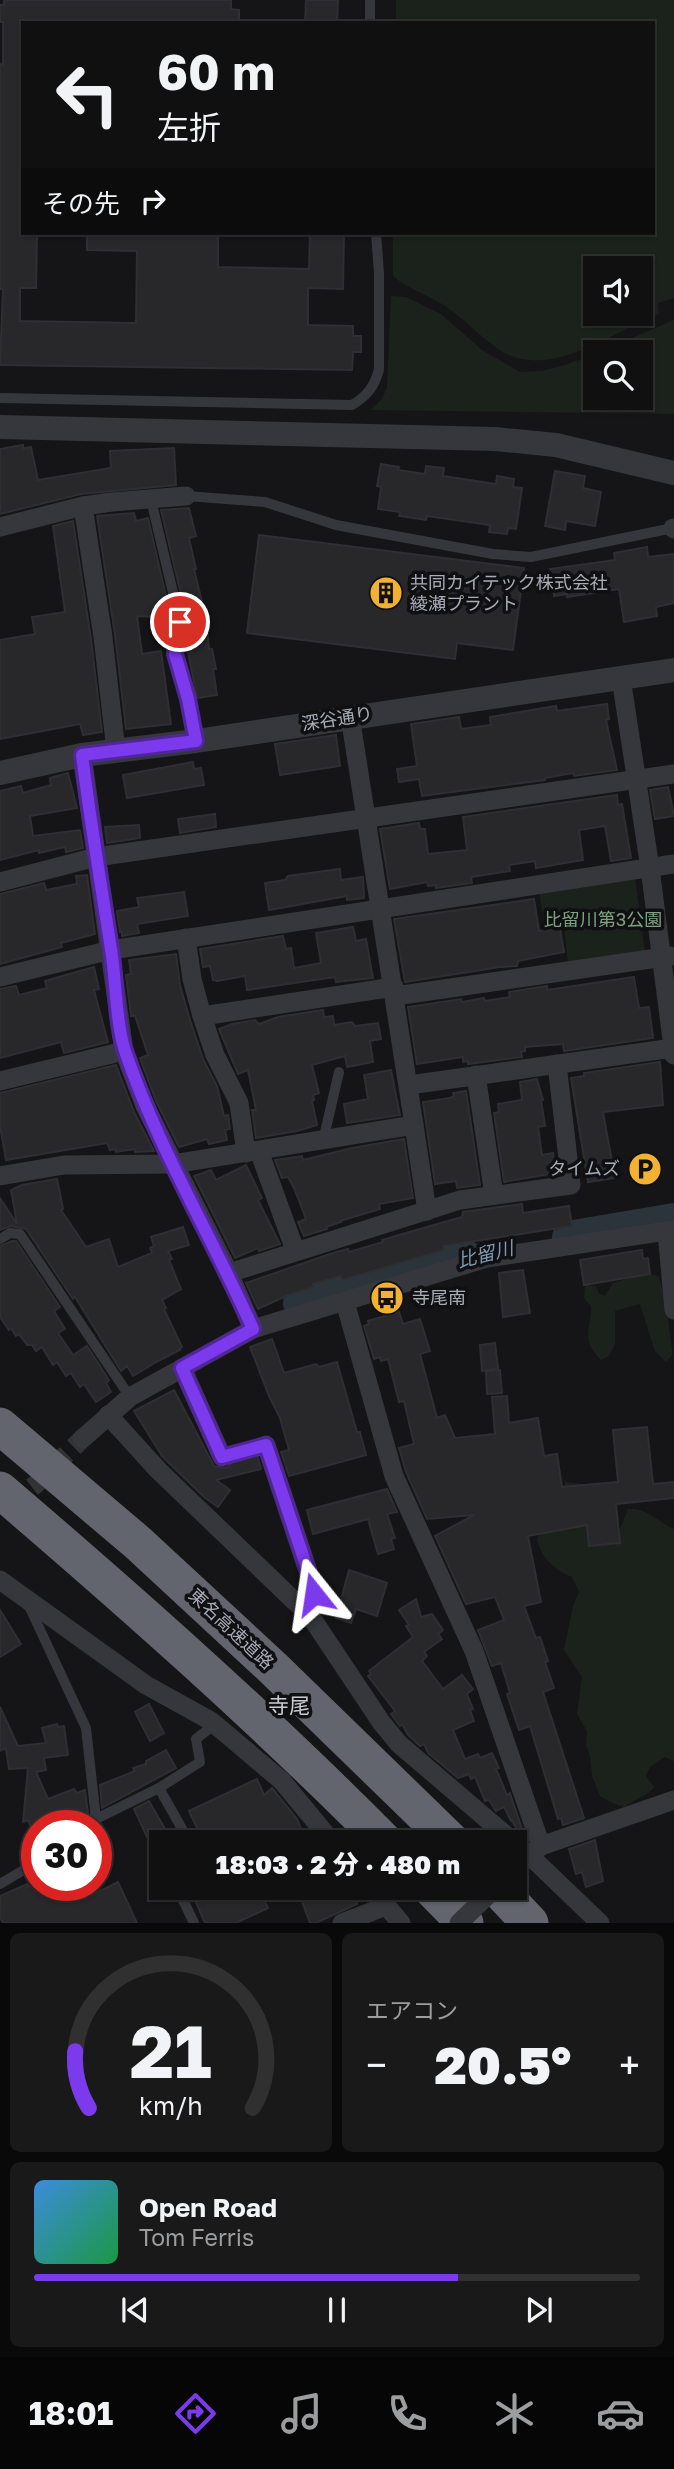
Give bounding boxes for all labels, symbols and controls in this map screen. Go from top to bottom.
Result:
text: 60 m [157,42,275,101]
icon: left [42,49,133,140]
text: 左折 [157,108,221,146]
icon: right [134,182,172,220]
text: その先 [42,188,120,219]
map controls [583,256,653,410]
button: sound [583,256,653,326]
button: search [583,340,653,410]
place label: 共同カイテック株式会社 綾瀬プラント [410,571,608,614]
building icon: 共同カイテック株式会社 綾瀬プラント [367,574,405,612]
pin [150,592,210,652]
icon: arrive [161,603,199,641]
street label: 深谷通り [300,702,374,735]
park label: 比留川第3公園 [544,908,662,930]
parking icon: タイムズ [626,1150,664,1188]
place label: タイムズ [548,1157,620,1179]
water label: 比留川 [454,1235,517,1272]
bus stop icon: 寺尾南 [368,1279,406,1317]
place label: 寺尾南 [412,1286,466,1308]
position arrow [277,1557,351,1631]
street label: 東名高速道路 [185,1583,279,1673]
district label: 寺尾 [268,1692,310,1718]
speed limit sign: 30 [21,1810,112,1901]
text: 18:03 · 2 分 · 480 m [216,1849,460,1880]
text: エアコン [366,1996,458,2024]
text: 21 [130,2008,212,2095]
text: 20.5° [435,2033,571,2095]
text: − [366,2042,387,2087]
text: + [619,2042,640,2087]
text: km/h [139,2090,203,2121]
text: Open Road [139,2192,277,2223]
text: Tom Ferris [139,2223,254,2251]
icon: previous [116,2291,154,2329]
icon: pause [318,2291,356,2329]
icon: next [520,2291,558,2329]
icon: directions [171,2389,220,2438]
icon: music [277,2389,326,2438]
icon: phone [383,2389,432,2438]
icon: climate [490,2389,539,2438]
icon: car [596,2389,645,2438]
text: 18:01 [29,2394,113,2432]

